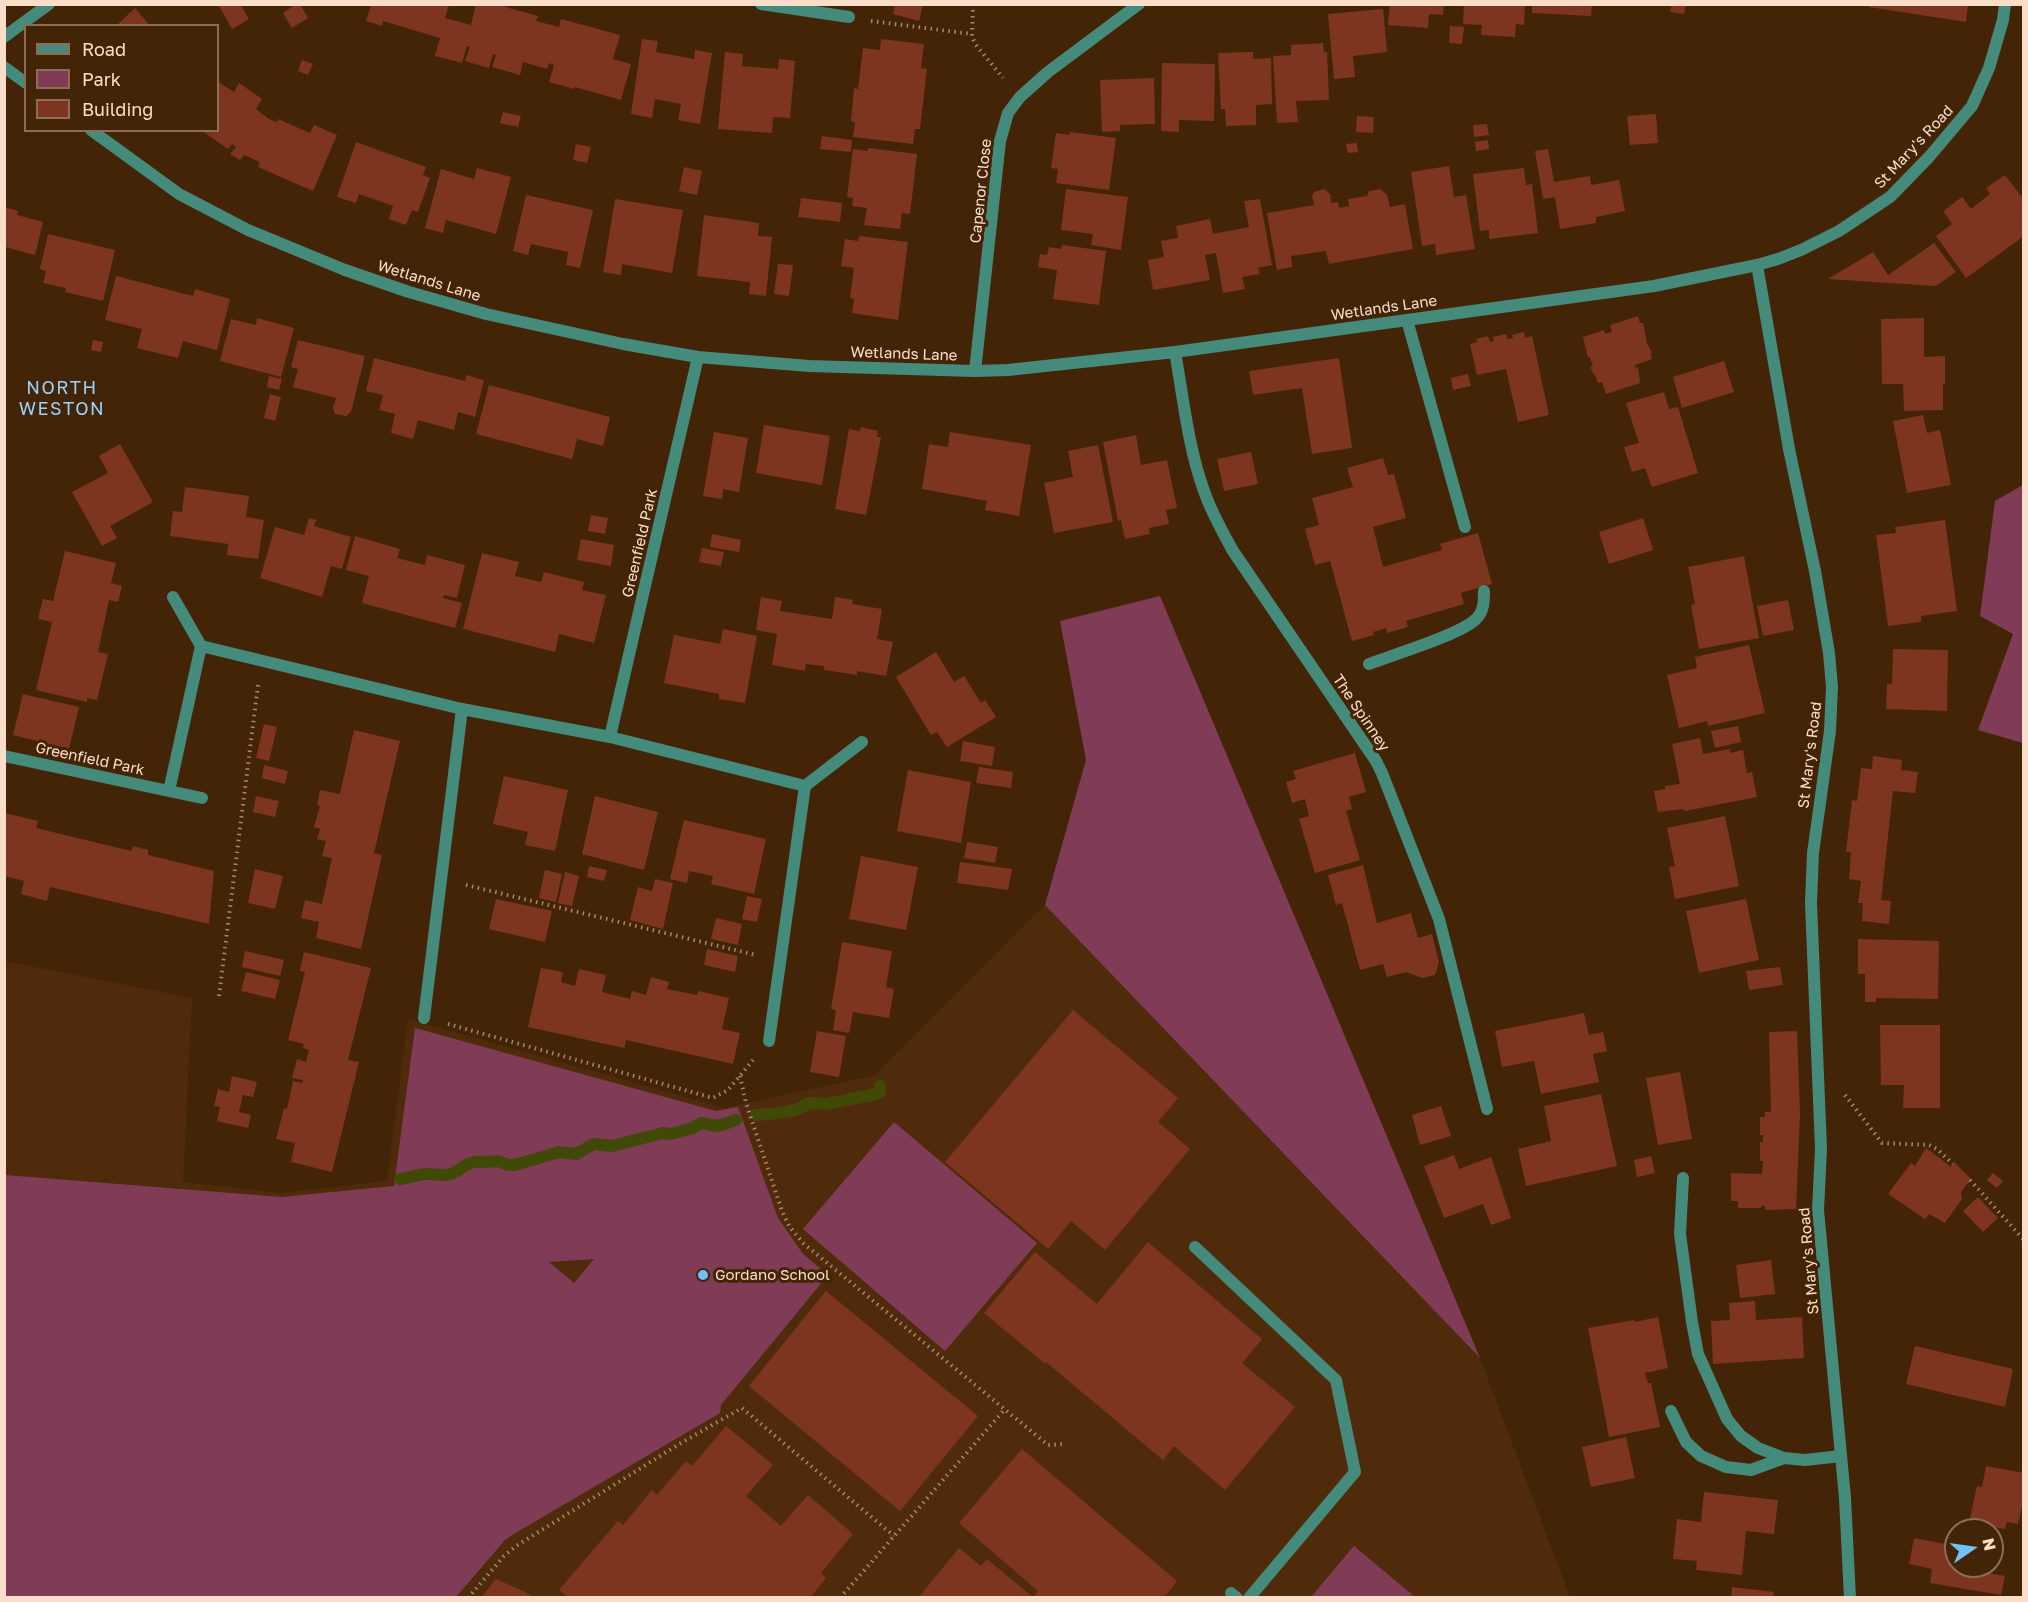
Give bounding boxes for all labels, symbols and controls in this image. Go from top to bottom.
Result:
legend [24,24,219,132]
text: Road [82,38,126,60]
text: Park [82,68,121,90]
text: Building [82,98,153,120]
street label: St Mary's Road [1871,102,1957,192]
street label: Capenor Close [967,138,995,244]
street label: Wetlands Lane [375,257,483,305]
street label: Wetlands Lane [1330,292,1438,324]
street label: Wetlands Lane [850,343,958,365]
district label: NORTH WESTON [19,377,105,420]
street label: Greenfield Park [619,487,661,599]
street label: The Spinney [1329,671,1393,755]
street label: St Mary's Road [1795,701,1825,809]
street label: Greenfield Park [34,739,146,779]
street label: St Mary's Road [1795,1207,1823,1315]
place label: Gordano School [715,1266,830,1284]
marker: Gordano School [696,1268,710,1282]
north arrow [1944,1518,2004,1578]
text: N [1978,1536,2001,1553]

